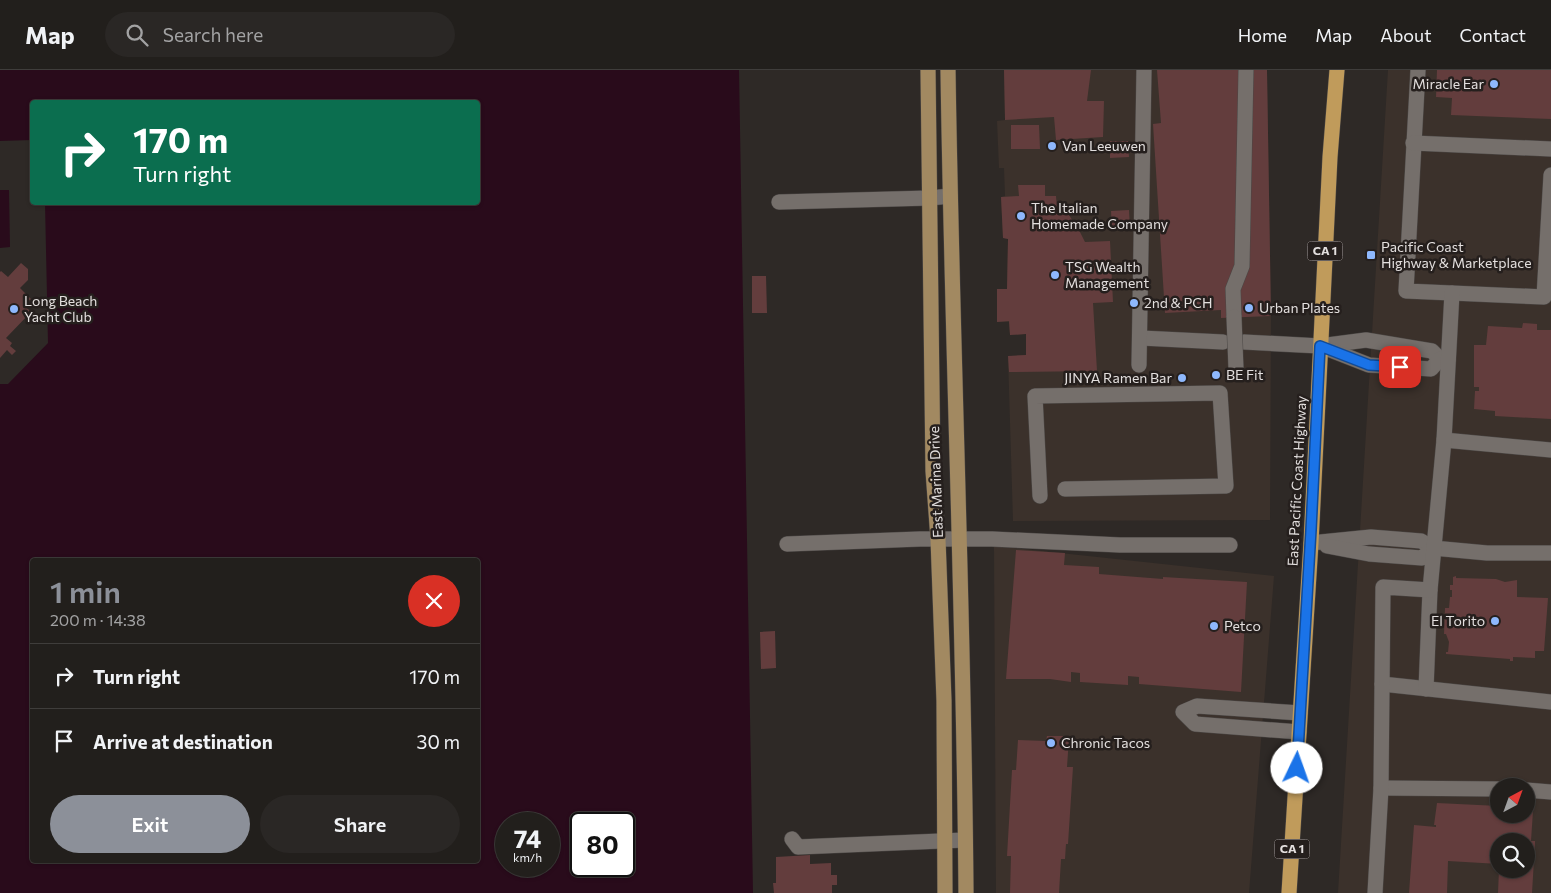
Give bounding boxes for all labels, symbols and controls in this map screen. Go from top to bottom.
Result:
search box [105,12,455,57]
text: Map [25,20,75,49]
icon: search [123,21,151,49]
text: Search here [163,23,263,46]
text: Home [1238,24,1287,46]
text: Map [1315,24,1352,46]
text: About [1380,24,1432,46]
text: Contact [1460,24,1526,46]
place label: Miracle Ear [1412,75,1484,92]
marker: Miracle Ear [1488,78,1500,90]
text: 170 m [133,117,228,160]
icon: right [50,120,115,185]
place label: Van Leeuwen [1062,137,1146,154]
marker: Van Leeuwen [1046,140,1058,152]
text: Turn right [133,160,231,187]
place label: The Italian Homemade Company [1031,199,1168,232]
marker: The Italian Homemade Company [1015,210,1027,222]
place label: Pacific Coast Highway & Marketplace [1381,238,1532,271]
road number: CA 1 [1308,242,1342,260]
marker: Pacific Coast Highway & Marketplace [1365,249,1377,261]
place label: TSG Wealth Management [1065,258,1149,291]
marker: TSG Wealth Management [1049,269,1061,281]
place label: Long Beach Yacht Club [24,292,97,325]
place label: 2nd & PCH [1144,294,1212,311]
marker: 2nd & PCH [1128,297,1140,309]
place label: Urban Plates [1259,299,1340,316]
marker: Urban Plates [1243,302,1255,314]
marker: Long Beach Yacht Club [8,303,20,315]
pin [1379,346,1421,388]
icon: arrive [1386,353,1414,381]
place label: BE Fit [1226,366,1264,383]
place label: JINYA Ramen Bar [1064,369,1172,386]
marker: BE Fit [1210,369,1222,381]
marker: JINYA Ramen Bar [1176,372,1188,384]
street label: East Pacific Coast Highway [1284,395,1309,567]
street label: East Marina Drive [925,426,946,538]
text: 1 min [50,572,121,609]
button: close [408,575,460,627]
text: 200 m · 14:38 [50,610,146,629]
place label: El Torito [1431,612,1485,629]
marker: El Torito [1489,615,1501,627]
place label: Petco [1224,617,1261,634]
marker: Petco [1208,620,1220,632]
icon: right [50,662,78,690]
text: Turn right [93,665,180,688]
text: 170 m [409,665,460,688]
icon: arrive [50,727,78,755]
text: Arrive at destination [93,730,273,753]
text: 30 m [417,730,460,753]
place label: Chronic Tacos [1061,734,1150,751]
marker: Chronic Tacos [1045,737,1057,749]
position arrow [1270,741,1322,793]
north arrow [1490,778,1535,822]
map controls [1490,778,1535,878]
button: Exit [50,795,250,853]
button: Share [260,795,460,853]
speed limit sign: 80 [570,812,635,877]
text: 74 [514,823,541,853]
button: search [1490,833,1535,878]
road number: CA 1 [1274,840,1310,859]
text: km/h [513,850,542,864]

